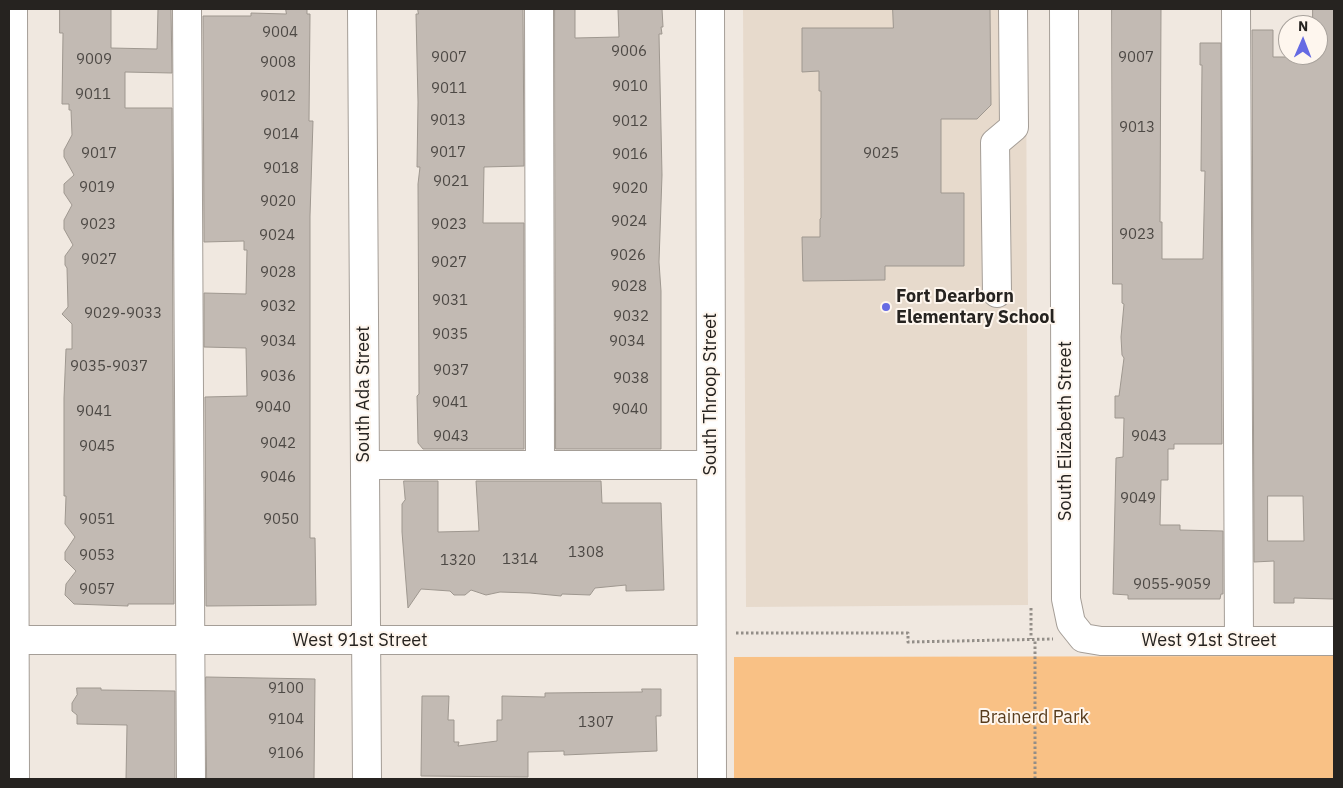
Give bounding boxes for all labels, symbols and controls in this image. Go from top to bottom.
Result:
north arrow [1278,15,1328,65]
text: N [1298,17,1308,35]
house number: 9004 [262,24,298,42]
house number: 9006 [611,43,647,61]
house number: 9007 [431,49,467,67]
house number: 9007 [1118,49,1154,67]
house number: 9009 [76,51,112,69]
house number: 9008 [260,54,296,72]
house number: 9010 [612,78,648,96]
house number: 9011 [431,80,467,98]
house number: 9011 [75,86,111,104]
house number: 9012 [260,88,296,106]
house number: 9013 [430,112,466,130]
house number: 9012 [612,113,648,131]
house number: 9013 [1119,119,1155,137]
house number: 9014 [263,126,299,144]
house number: 9017 [430,144,466,162]
house number: 9017 [81,145,117,163]
house number: 9025 [863,145,899,163]
house number: 9016 [612,146,648,164]
house number: 9018 [263,160,299,178]
house number: 9021 [433,173,469,191]
house number: 9019 [79,179,115,197]
house number: 9020 [612,180,648,198]
house number: 9020 [260,193,296,211]
house number: 9024 [611,213,647,231]
house number: 9023 [80,216,116,234]
house number: 9023 [431,216,467,234]
house number: 9023 [1119,226,1155,244]
house number: 9024 [259,227,295,245]
house number: 9026 [610,247,646,265]
house number: 9027 [81,251,117,269]
house number: 9027 [431,254,467,272]
house number: 9028 [260,264,296,282]
house number: 9028 [611,278,647,296]
place label: Fort Dearborn Elementary School [896,286,1055,328]
house number: 9031 [432,292,468,310]
house number: 9032 [260,298,296,316]
marker: Fort Dearborn Elementary School [880,301,892,313]
house number: 9029-9033 [84,305,162,323]
house number: 9032 [613,308,649,326]
street label: South Throop Street [700,313,722,475]
street label: South Ada Street [353,326,375,462]
house number: 9035 [432,326,468,344]
house number: 9034 [260,333,296,351]
house number: 9034 [609,333,645,351]
street label: South Elizabeth Street [1055,341,1077,521]
house number: 9035-9037 [70,358,148,376]
house number: 9037 [433,362,469,380]
house number: 9036 [260,368,296,386]
house number: 9038 [613,370,649,388]
house number: 9041 [432,394,468,412]
house number: 9040 [255,399,291,417]
house number: 9040 [612,401,648,419]
house number: 9041 [76,403,112,421]
house number: 9043 [433,428,469,446]
house number: 9043 [1131,428,1167,446]
house number: 9042 [260,435,296,453]
house number: 9045 [79,438,115,456]
house number: 9046 [260,469,296,487]
house number: 9049 [1120,490,1156,508]
house number: 9051 [79,511,115,529]
house number: 9050 [263,511,299,529]
house number: 1308 [568,544,604,562]
house number: 9053 [79,547,115,565]
house number: 1314 [502,551,538,569]
house number: 1320 [440,552,476,570]
house number: 9055-9059 [1133,576,1211,594]
house number: 9057 [79,581,115,599]
street label: West 91st Street [292,630,428,652]
street label: West 91st Street [1141,630,1277,652]
house number: 9100 [268,680,304,698]
park label: Brainerd Park [979,707,1089,729]
house number: 9104 [268,711,304,729]
house number: 1307 [578,714,614,732]
house number: 9106 [268,745,304,763]

